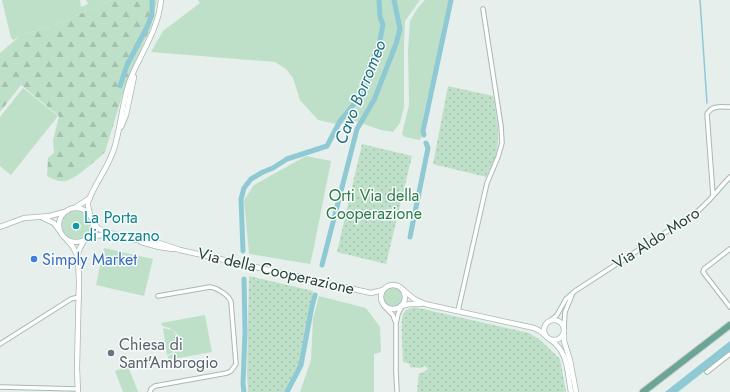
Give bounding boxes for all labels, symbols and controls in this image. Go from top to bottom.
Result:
water label: Cavo Borromeo [328,36,392,148]
park label: Orti Via della Cooperazione [326,184,422,225]
street label: Via Aldo Moro [608,201,704,275]
place label: La Porta di Rozzano [84,206,160,247]
marker: La Porta di Rozzano [71,221,81,231]
street label: Via della Cooperazione [195,242,357,300]
place label: Simply Market [42,248,137,271]
marker: Simply Market [29,254,39,264]
place label: Chiesa di Sant'Ambrogio [119,333,218,374]
marker: Chiesa di Sant'Ambrogio [106,348,116,358]

